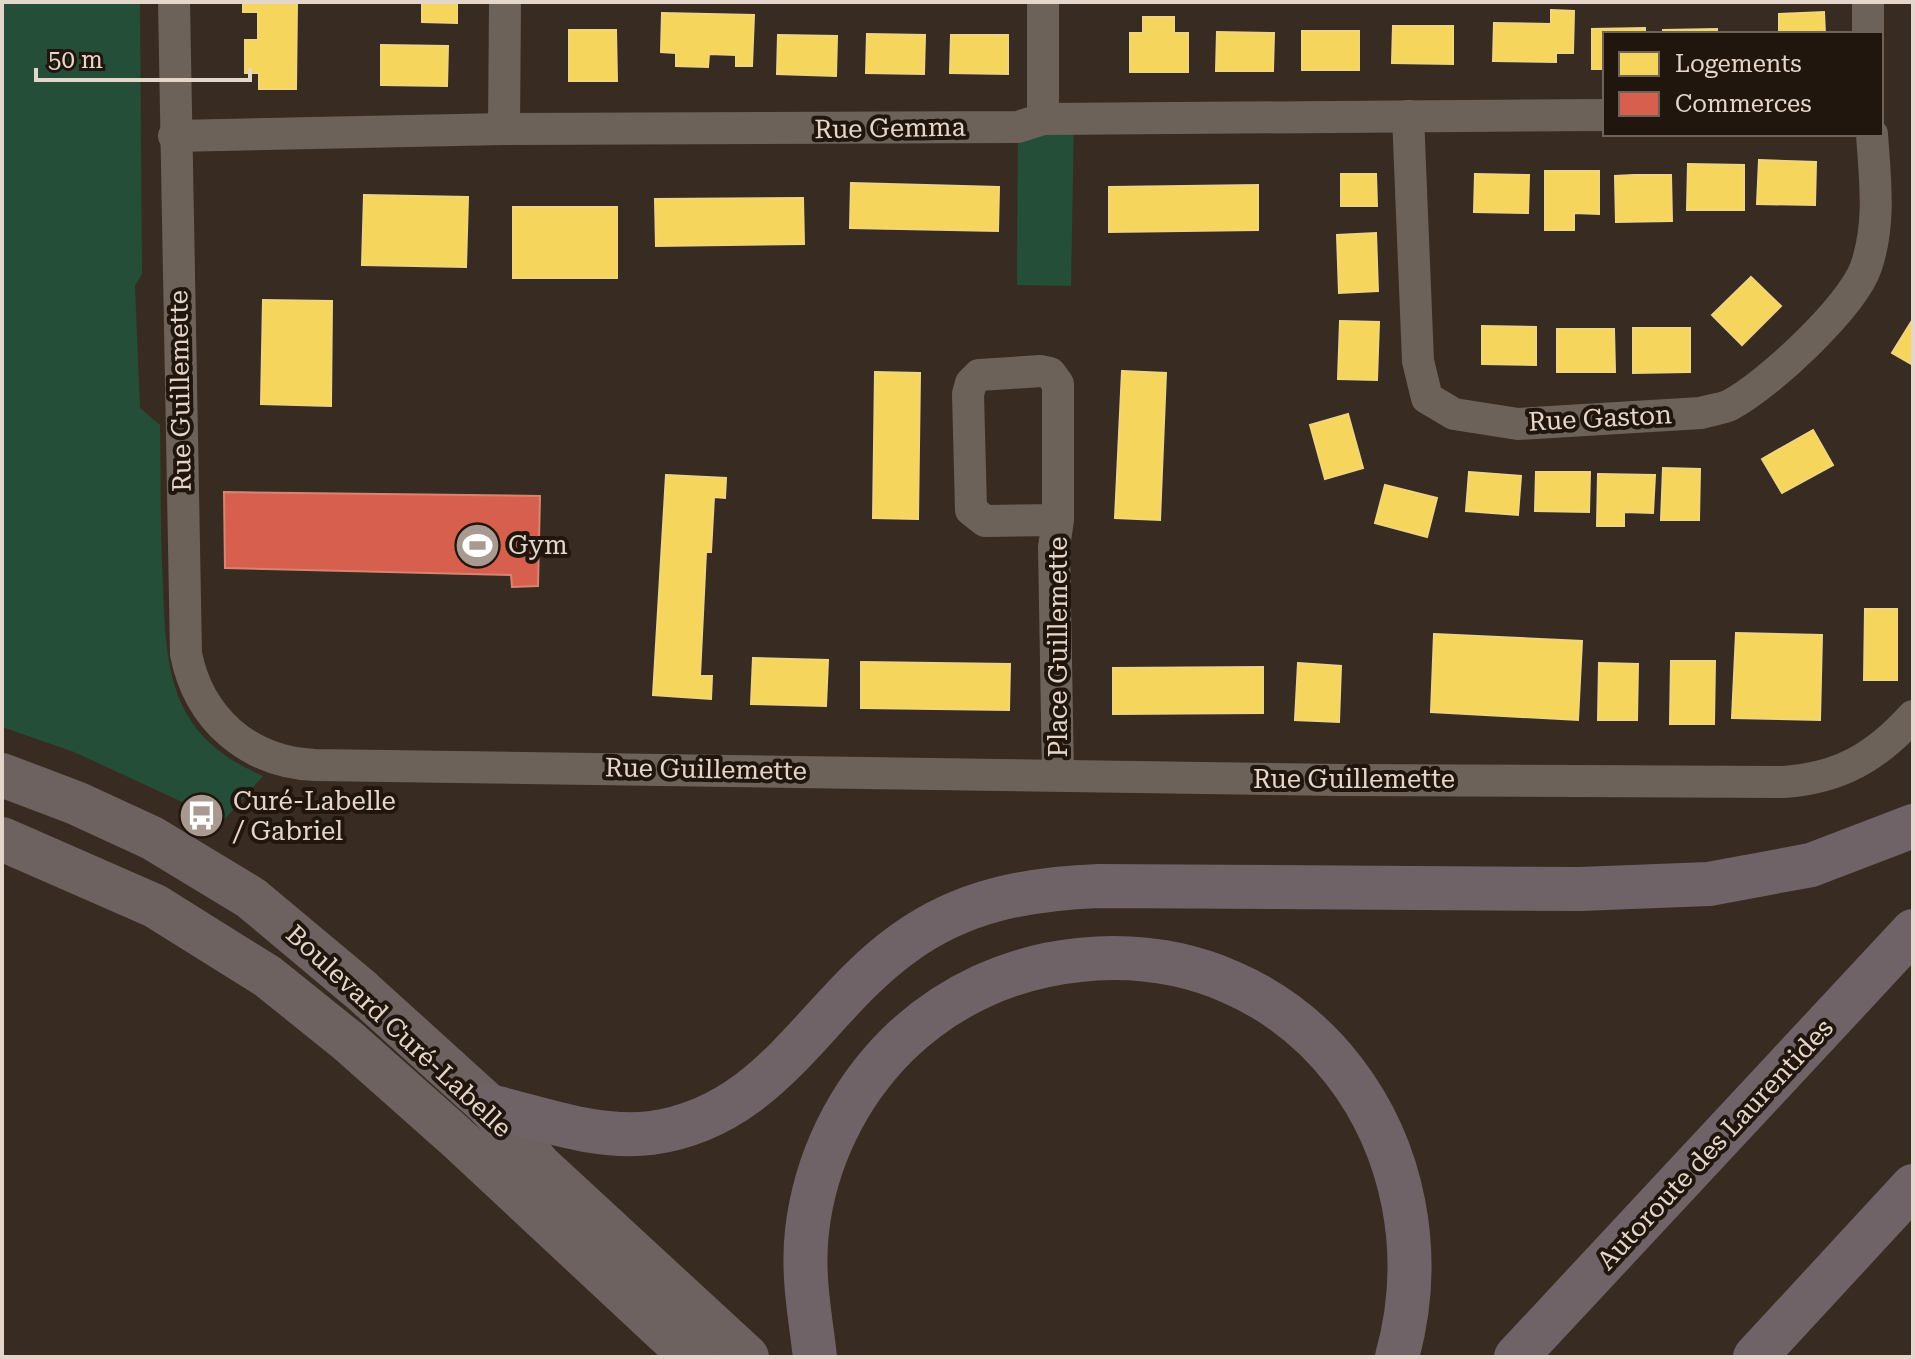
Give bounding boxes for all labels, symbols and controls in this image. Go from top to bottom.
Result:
scale bar [36,32,250,82]
legend [1603,32,1883,136]
text: 50 m [48,46,103,74]
text: Logements [1675,50,1802,78]
text: Commerces [1675,90,1812,118]
street label: Rue Gemma [814,112,966,144]
street label: Rue Guillemette [163,290,197,492]
street label: Rue Gaston [1527,399,1673,437]
sports icon: Gym [453,521,501,569]
place label: Gym [508,530,568,560]
street label: Place Guillemette [1043,536,1073,758]
street label: Rue Guillemette [605,752,807,786]
street label: Rue Guillemette [1253,764,1455,794]
place label: Curé-Labelle / Gabriel [232,786,396,846]
bus stop icon: Curé-Labelle / Gabriel [178,792,226,840]
street label: Boulevard Curé-Labelle [280,919,518,1143]
street label: Autoroute des Laurentides [1591,1013,1839,1275]

